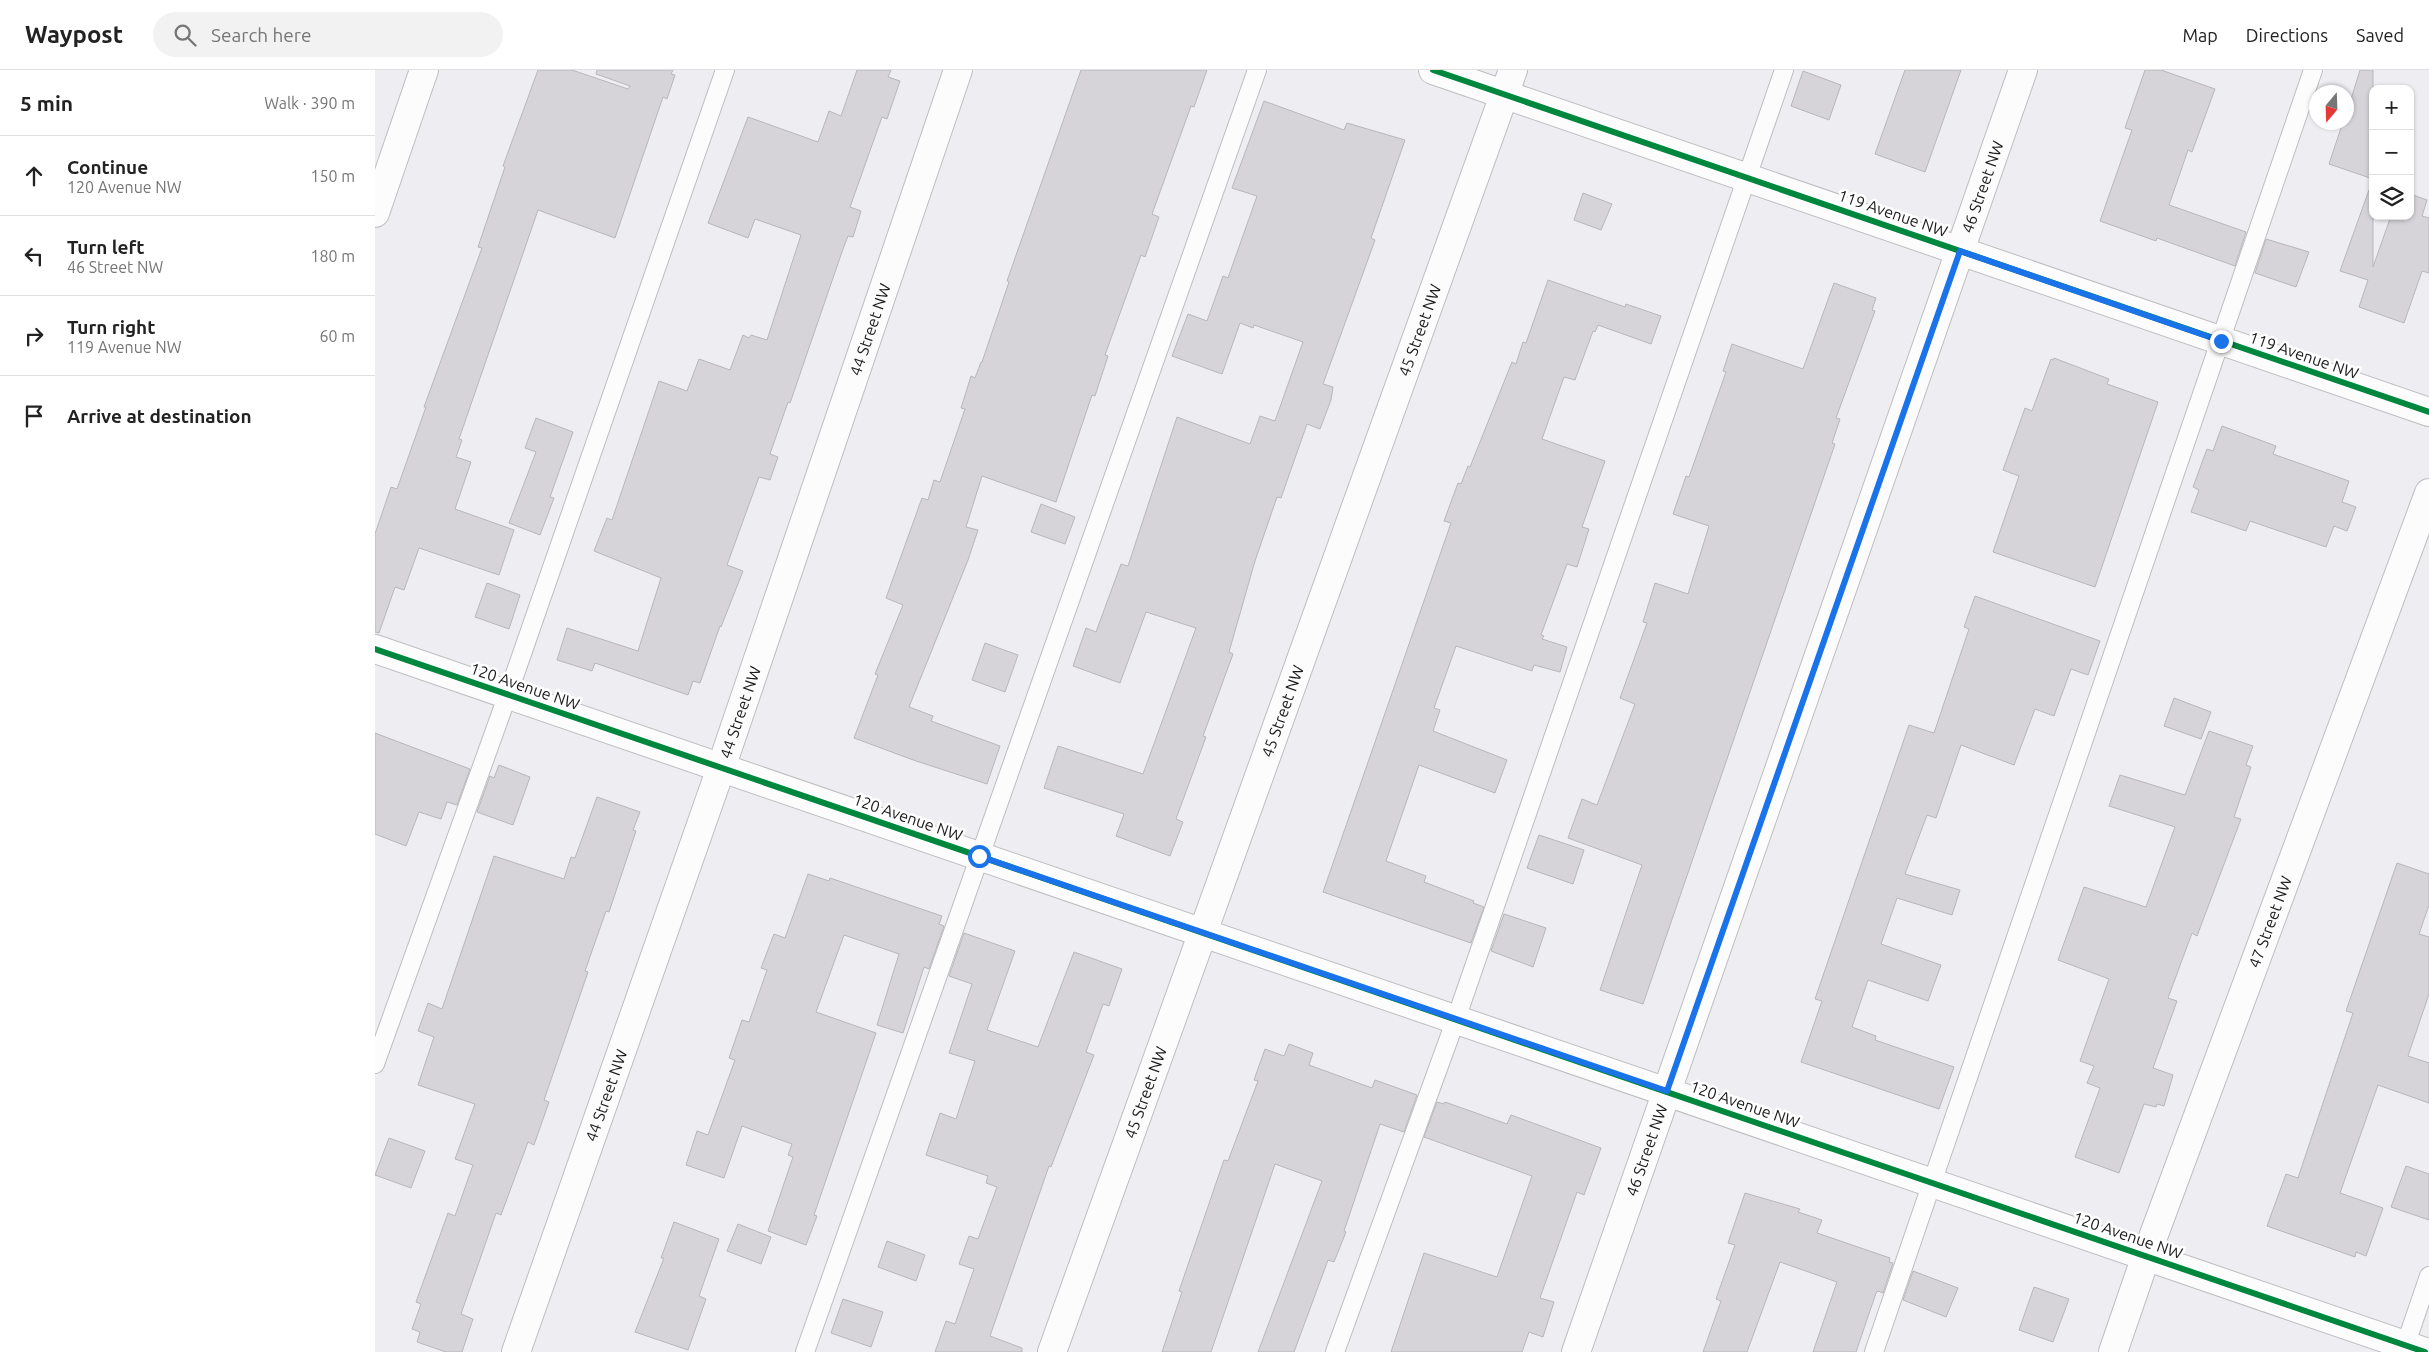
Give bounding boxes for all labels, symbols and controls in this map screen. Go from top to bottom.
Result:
search box [153,12,503,57]
text: Waypost [25,21,123,48]
icon: search [171,21,199,49]
text: Search here [211,24,311,46]
text: Map [2182,25,2218,45]
text: Directions [2246,25,2328,45]
text: Saved [2356,25,2404,45]
north arrow [2309,85,2354,130]
map controls [2369,85,2414,220]
button: + [2369,85,2414,130]
text: 5 min [20,91,73,115]
text: Walk · 390 m [264,94,355,112]
button: − [2369,130,2414,175]
street label: 46 Street NW [1958,138,2007,235]
text: Continue [67,156,148,178]
icon: ahead [20,162,48,190]
text: 150 m [310,167,355,185]
button: layers [2369,175,2414,220]
text: 120 Avenue NW [67,178,182,196]
street label: 119 Avenue NW [1836,186,1950,240]
text: Turn left [67,236,145,258]
icon: left [20,242,48,270]
text: 180 m [310,247,355,265]
text: 46 Street NW [67,258,163,276]
street label: 44 Street NW [846,281,894,378]
street label: 45 Street NW [1395,281,1444,378]
text: Turn right [67,316,155,338]
icon: right [20,322,48,350]
text: 60 m [319,327,355,345]
street label: 119 Avenue NW [2247,328,2361,382]
route end [2210,330,2233,353]
text: 119 Avenue NW [67,338,182,356]
icon: arrive [20,402,48,430]
text: Arrive at destination [67,405,252,427]
street label: 120 Avenue NW [468,659,582,713]
street label: 44 Street NW [716,663,764,761]
street label: 45 Street NW [1258,663,1307,760]
street label: 120 Avenue NW [851,790,965,844]
route start [968,845,991,868]
street label: 47 Street NW [2245,873,2295,970]
street label: 45 Street NW [1121,1044,1170,1141]
street label: 44 Street NW [582,1047,631,1144]
street label: 120 Avenue NW [1688,1077,1802,1131]
street label: 46 Street NW [1622,1101,1671,1198]
street label: 120 Avenue NW [2071,1208,2185,1262]

